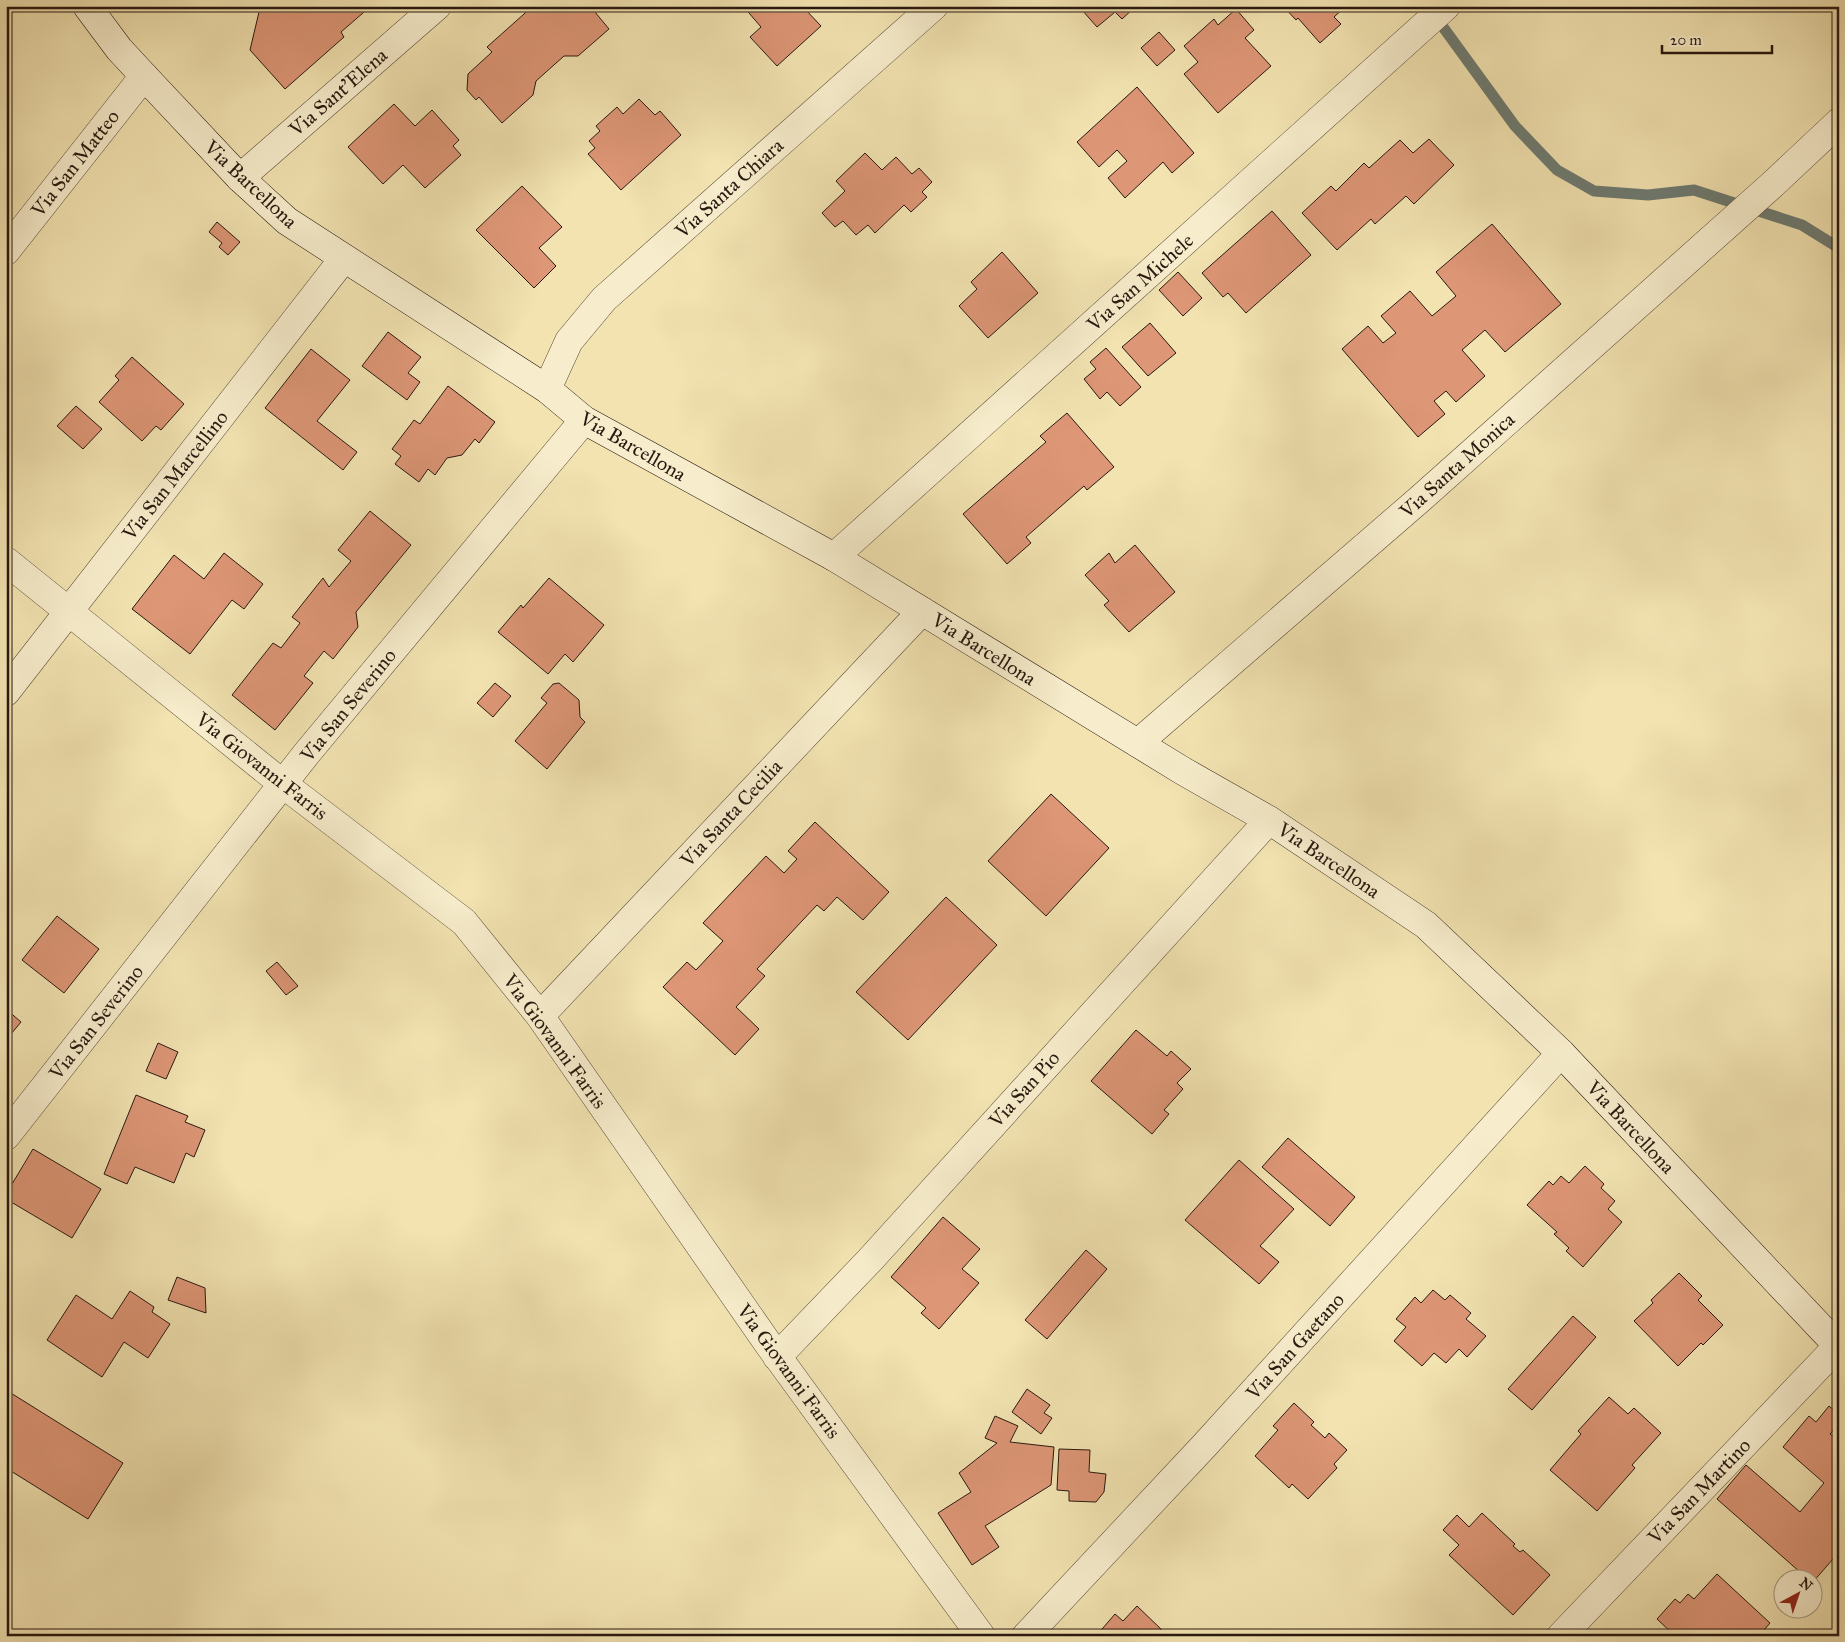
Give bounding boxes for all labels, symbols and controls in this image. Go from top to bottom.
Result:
scale bar [1662,22,1772,54]
text: 20 m [1670,31,1702,49]
street label: Via Sant'Elena [283,43,392,142]
street label: Via San Matteo [25,105,124,222]
street label: Via Santa Chiara [669,133,788,244]
street label: Via Barcellona [199,134,303,233]
street label: Via San Michele [1081,228,1198,337]
street label: Via San Marcellino [116,405,233,545]
street label: Via Barcellona [575,406,691,486]
street label: Via Santa Monica [1394,407,1520,524]
street label: Via Barcellona [927,607,1041,691]
street label: Via San Severino [294,644,401,767]
street label: Via Giovanni Farris [191,707,333,825]
street label: Via Santa Cecilia [675,754,787,872]
street label: Via Barcellona [1272,816,1385,903]
street label: Via San Severino [43,960,148,1085]
street label: Via Giovanni Farris [498,968,612,1113]
street label: Via San Pio [983,1046,1064,1133]
street label: Via Barcellona [1581,1075,1680,1179]
street label: Via San Gaetano [1240,1288,1349,1405]
street label: Via Giovanni Farris [732,1298,846,1443]
street label: Via San Martino [1642,1433,1755,1549]
north arrow [1772,1570,1822,1620]
text: N [1796,1574,1816,1595]

